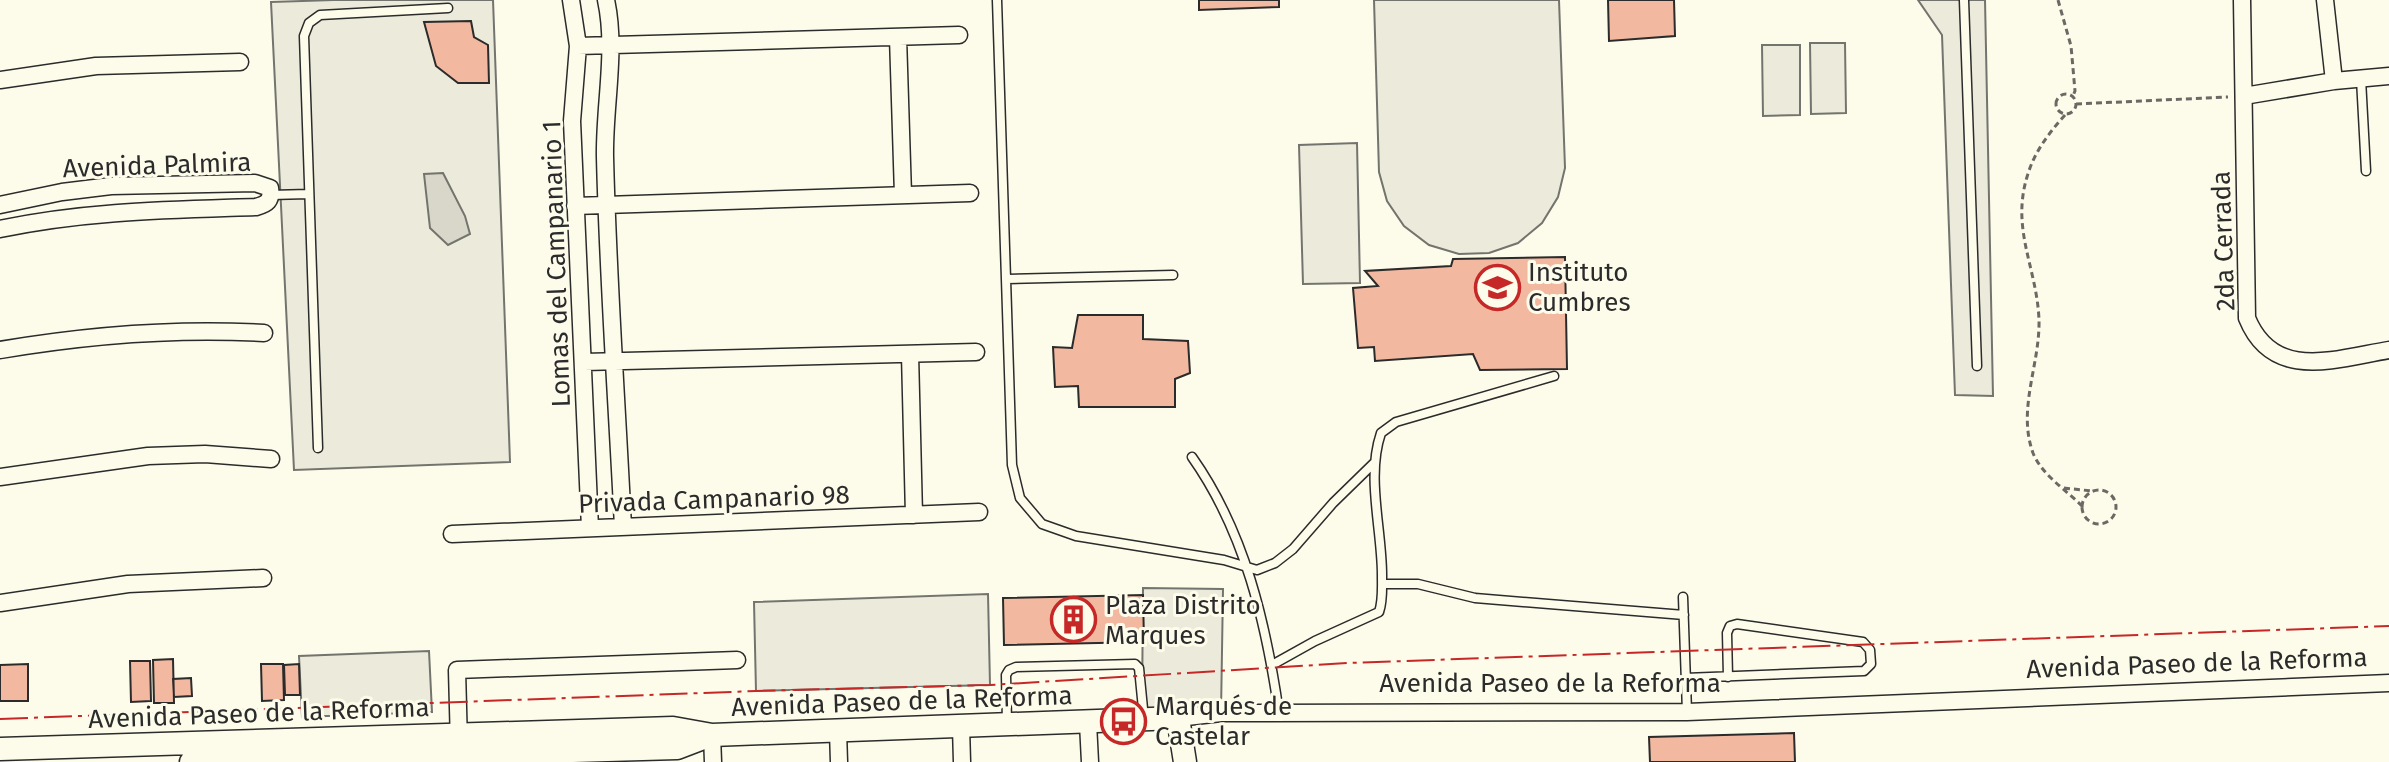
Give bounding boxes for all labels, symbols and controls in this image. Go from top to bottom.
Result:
street label: Lomas del Campanario 1 [536,120,577,408]
street label: Avenida Palmira [62,147,252,184]
street label: 2da Cerrada [2206,170,2241,312]
place label: Instituto Cumbres [1528,257,1631,318]
school or university icon: Instituto Cumbres [1473,263,1521,311]
street label: Privada Campanario 98 [578,479,850,520]
place label: Plaza Distrito Marques [1105,590,1261,651]
building icon: Plaza Distrito Marques [1050,596,1098,644]
street label: Avenida Paseo de la Reforma [2026,642,2368,685]
street label: Avenida Paseo de la Reforma [1379,668,1721,699]
street label: Avenida Paseo de la Reforma [731,680,1073,723]
place label: Marqués de Castelar [1155,691,1292,752]
street label: Avenida Paseo de la Reforma [88,692,430,735]
bus stop icon: Marqués de Castelar [1100,697,1148,745]

